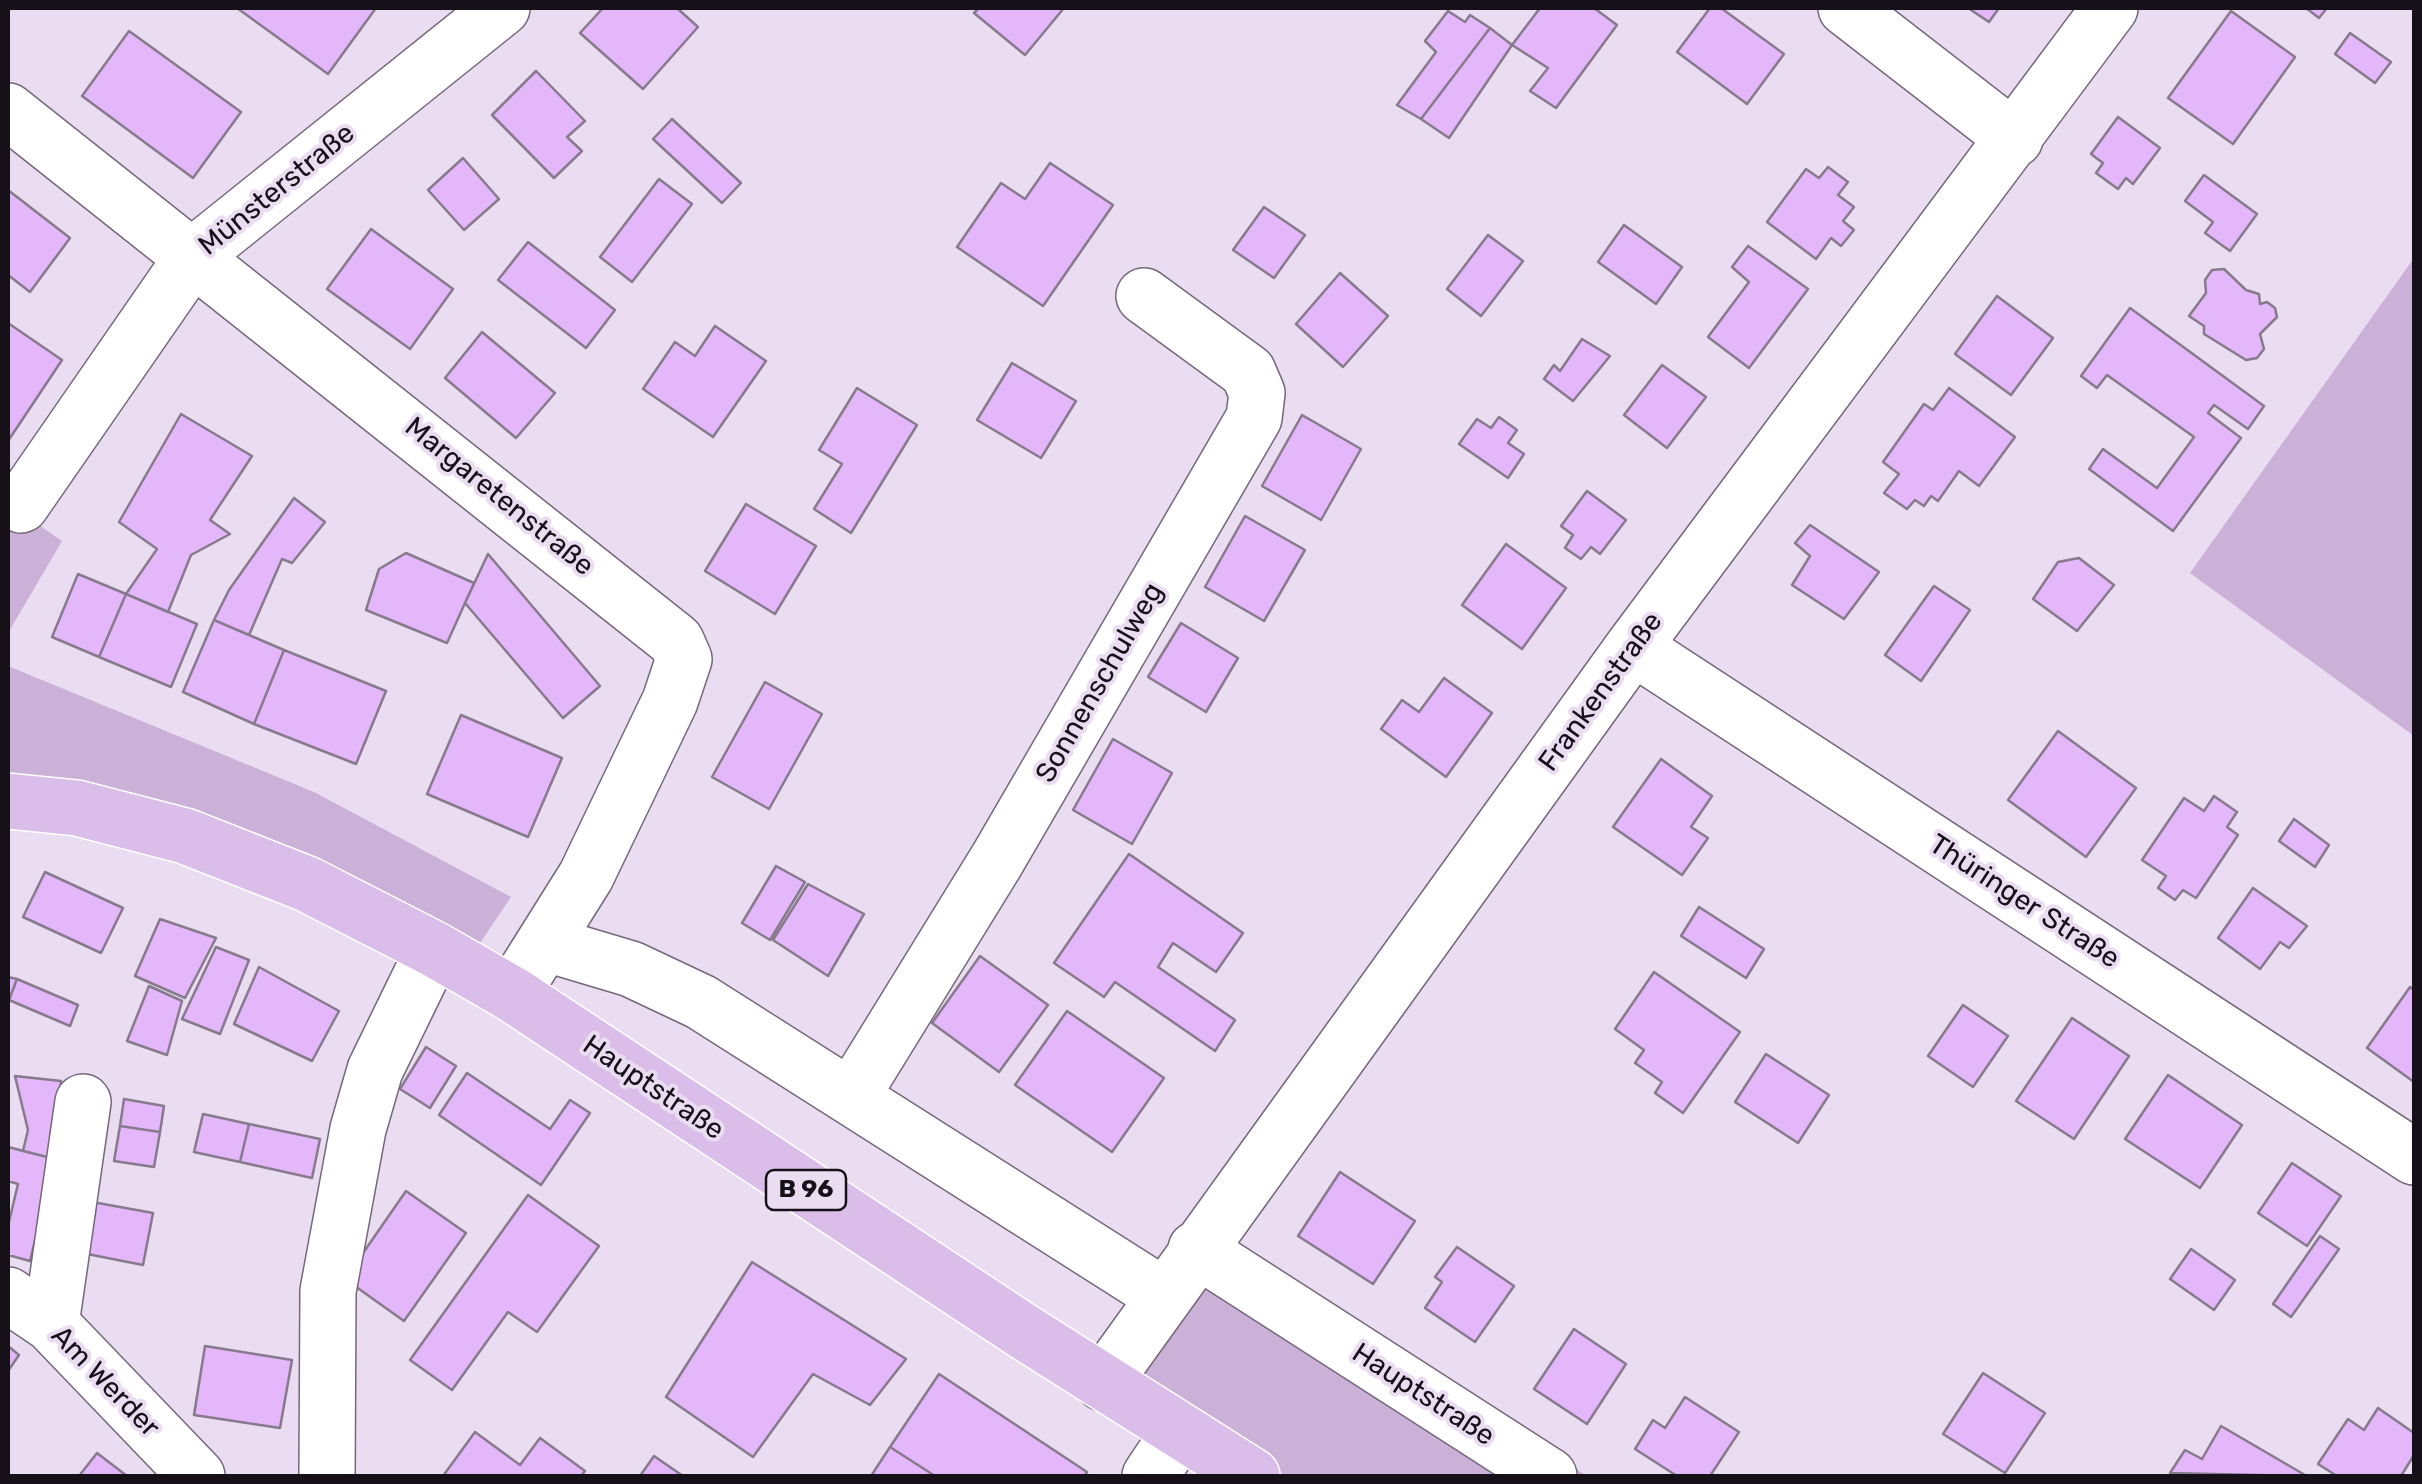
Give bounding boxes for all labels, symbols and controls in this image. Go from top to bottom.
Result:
street label: Münsterstraße [192,117,362,263]
street label: Margaretenstraße [398,411,600,583]
street label: Sonnenschulweg [1029,577,1171,789]
street label: Frankenstraße [1532,606,1670,778]
street label: Thüringer Straße [1922,828,2126,976]
street label: Hauptstraße [576,1028,730,1148]
road number: B 96 [766,1170,846,1210]
street label: Am Werder [44,1319,166,1445]
street label: Hauptstraße [1345,1337,1501,1453]

